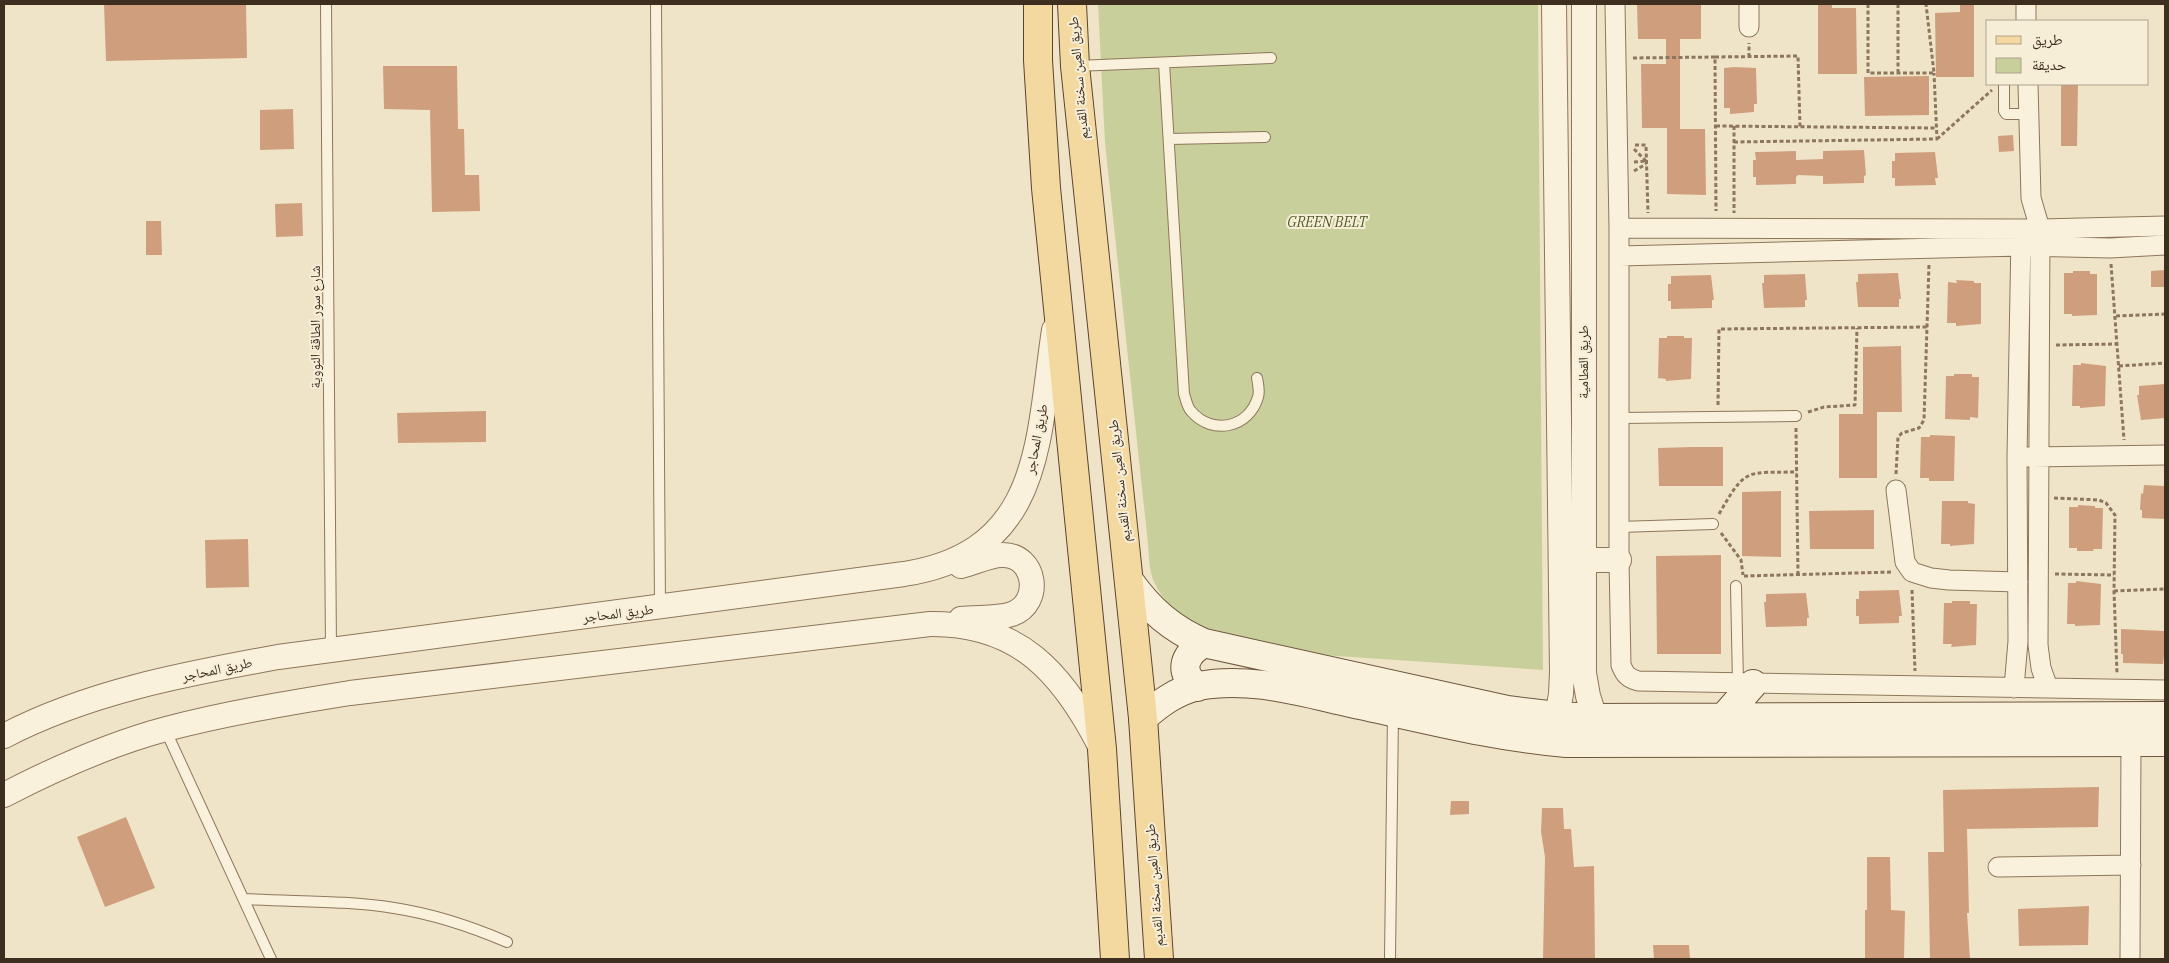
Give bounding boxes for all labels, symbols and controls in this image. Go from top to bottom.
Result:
street label: طريق العين سخنة القديم [1064,16,1093,140]
legend [1986,20,2149,85]
text: طريق [2032,30,2063,50]
text: حديقة [2032,55,2067,74]
park label: GREEN BELT [1287,213,1368,231]
street label: شارع سور الطاقة النووية [306,265,325,389]
street label: طريق القطامية [1574,325,1593,399]
street label: طريق المحاجر [1020,402,1053,477]
street label: طريق العين سخنة القديم [1104,419,1135,543]
street label: طريق المحاجر [580,600,655,627]
street label: طريق المحاجر [179,653,254,686]
street label: طريق العين سخنة القديم [1141,823,1168,947]

